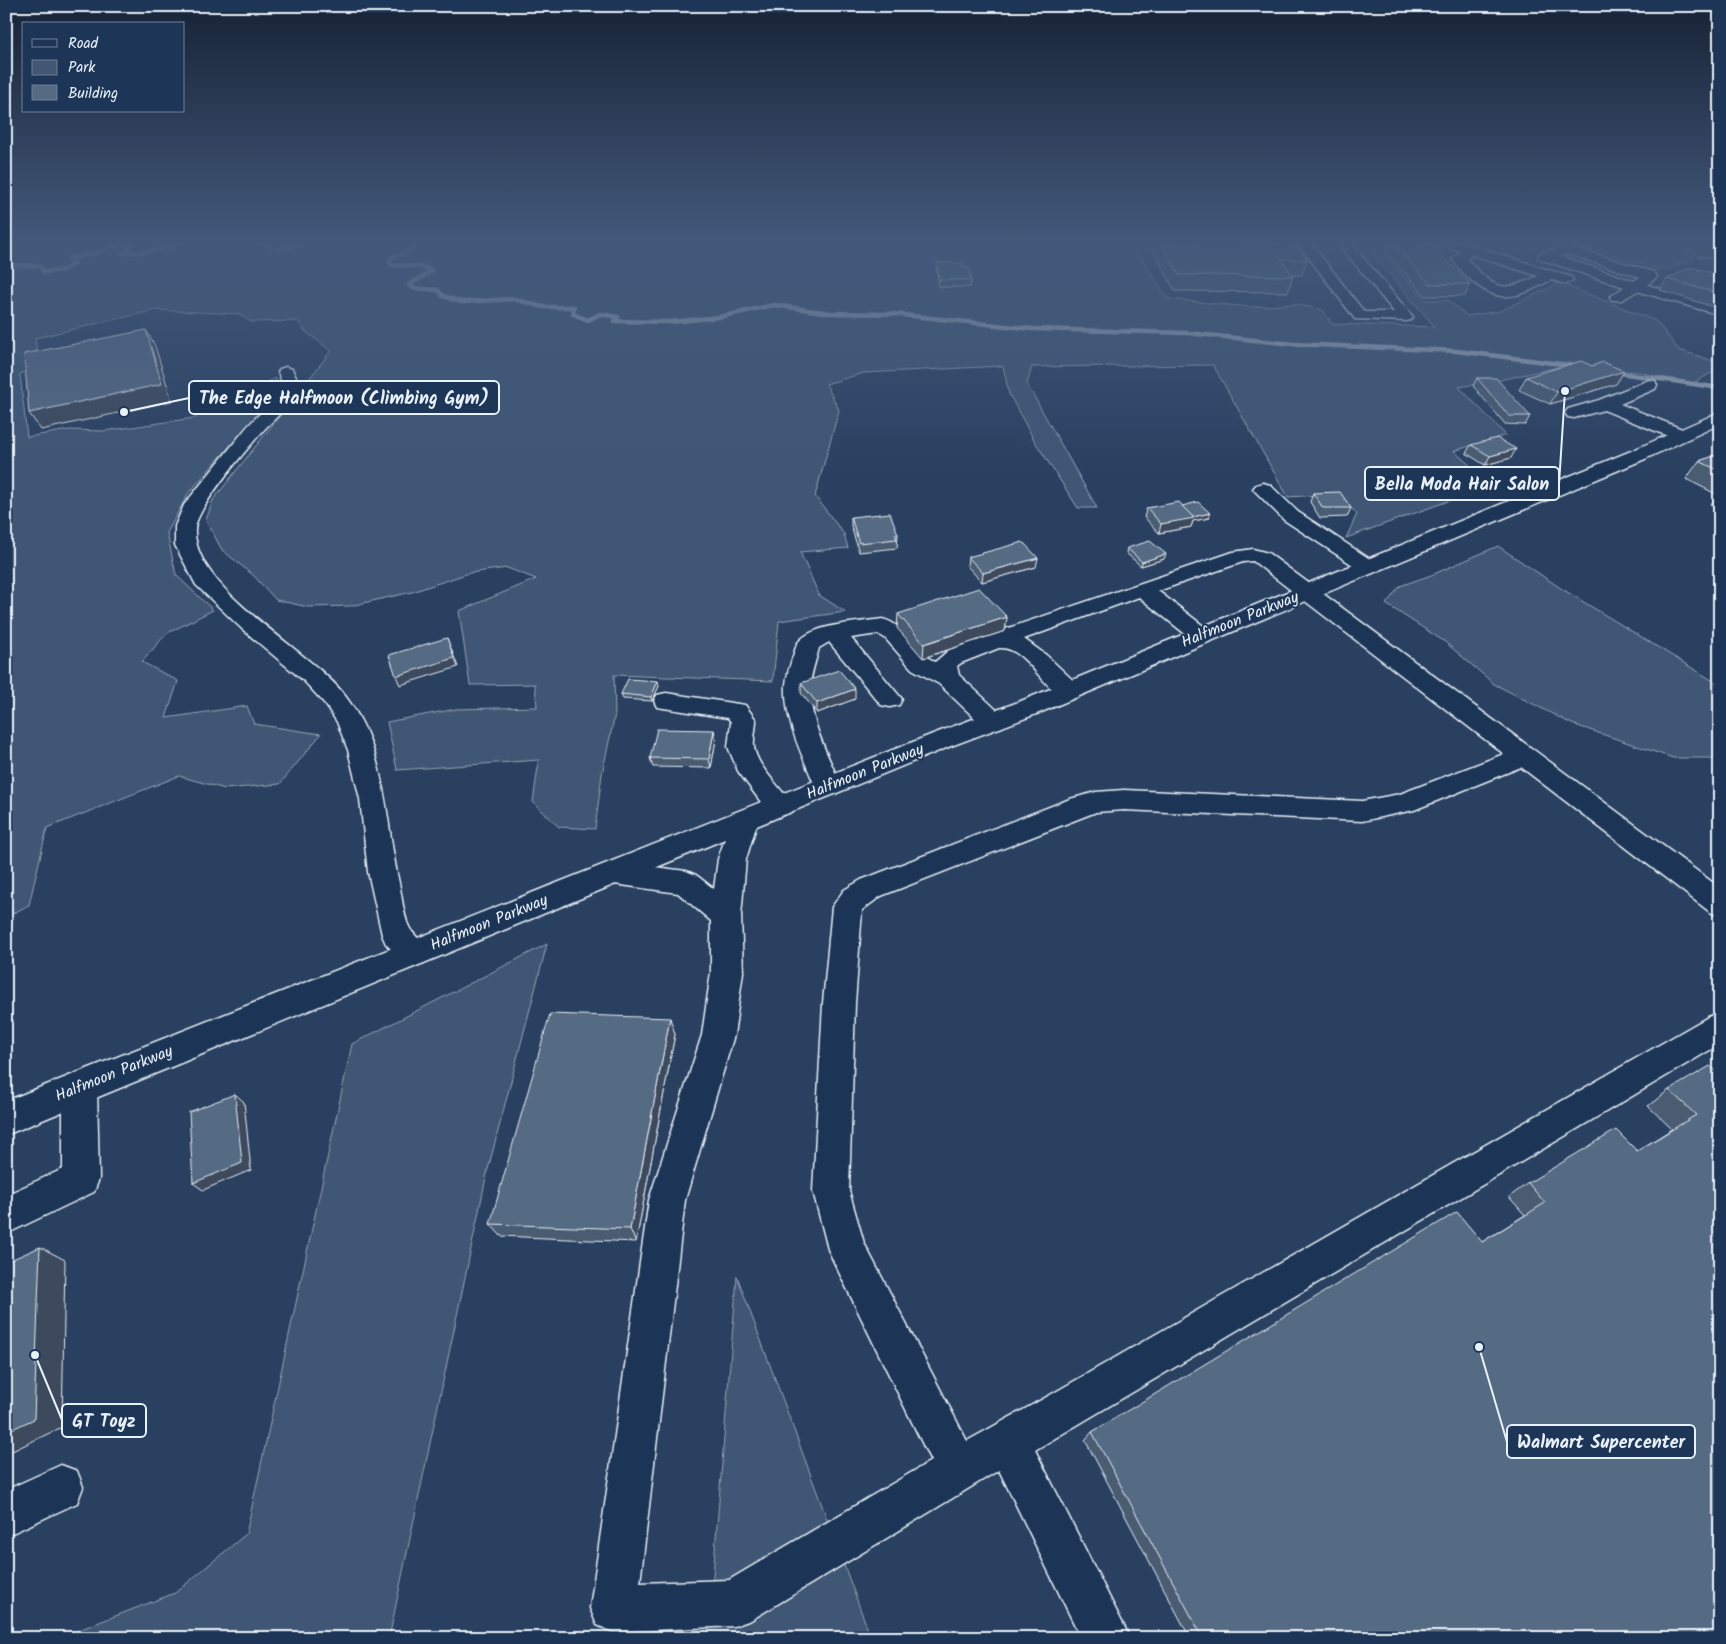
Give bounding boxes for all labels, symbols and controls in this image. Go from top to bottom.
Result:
legend [22,22,185,112]
text: Road [68,32,99,56]
text: Park [68,56,96,80]
text: Building [68,82,118,106]
callout: The Edge Halfmoon (Climbing Gym) [189,381,499,414]
text: The Edge Halfmoon (Climbing Gym) [199,385,489,414]
callout: Bella Moda Hair Salon [1365,467,1559,500]
text: Bella Moda Hair Salon [1375,471,1549,500]
street label: Halfmoon Parkway [1177,585,1303,655]
street label: Halfmoon Parkway [802,737,928,807]
street label: Halfmoon Parkway [426,888,552,958]
street label: Halfmoon Parkway [51,1039,177,1109]
callout: GT Toyz [62,1404,146,1437]
text: GT Toyz [72,1408,136,1437]
callout: Walmart Supercenter [1507,1425,1695,1458]
text: Walmart Supercenter [1517,1429,1687,1458]

